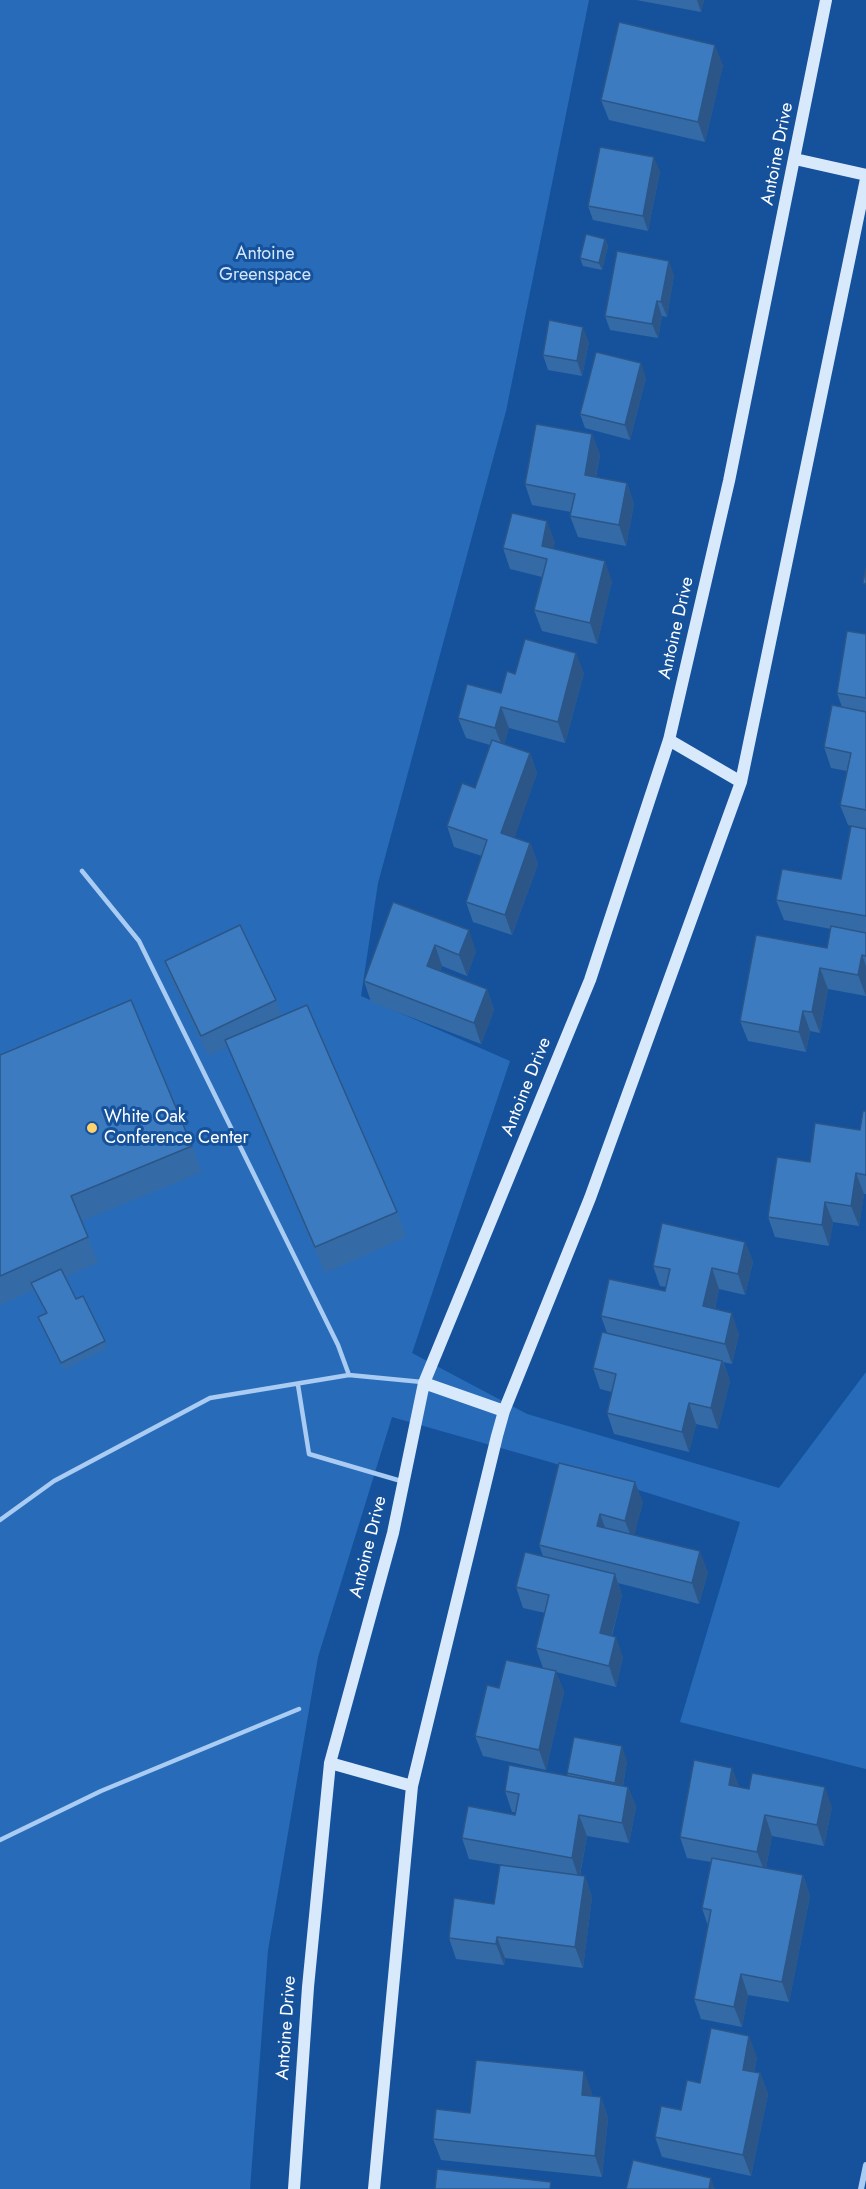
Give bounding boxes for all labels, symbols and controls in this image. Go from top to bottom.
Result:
street label: Antoine Drive [757,101,799,207]
park label: Antoine Greenspace [219,244,311,286]
street label: Antoine Drive [655,575,699,681]
street label: Antoine Drive [497,1035,557,1139]
place label: White Oak Conference Center [104,1107,249,1150]
marker: White Oak Conference Center [85,1121,99,1135]
street label: Antoine Drive [346,1494,392,1600]
street label: Antoine Drive [273,1975,301,2081]

